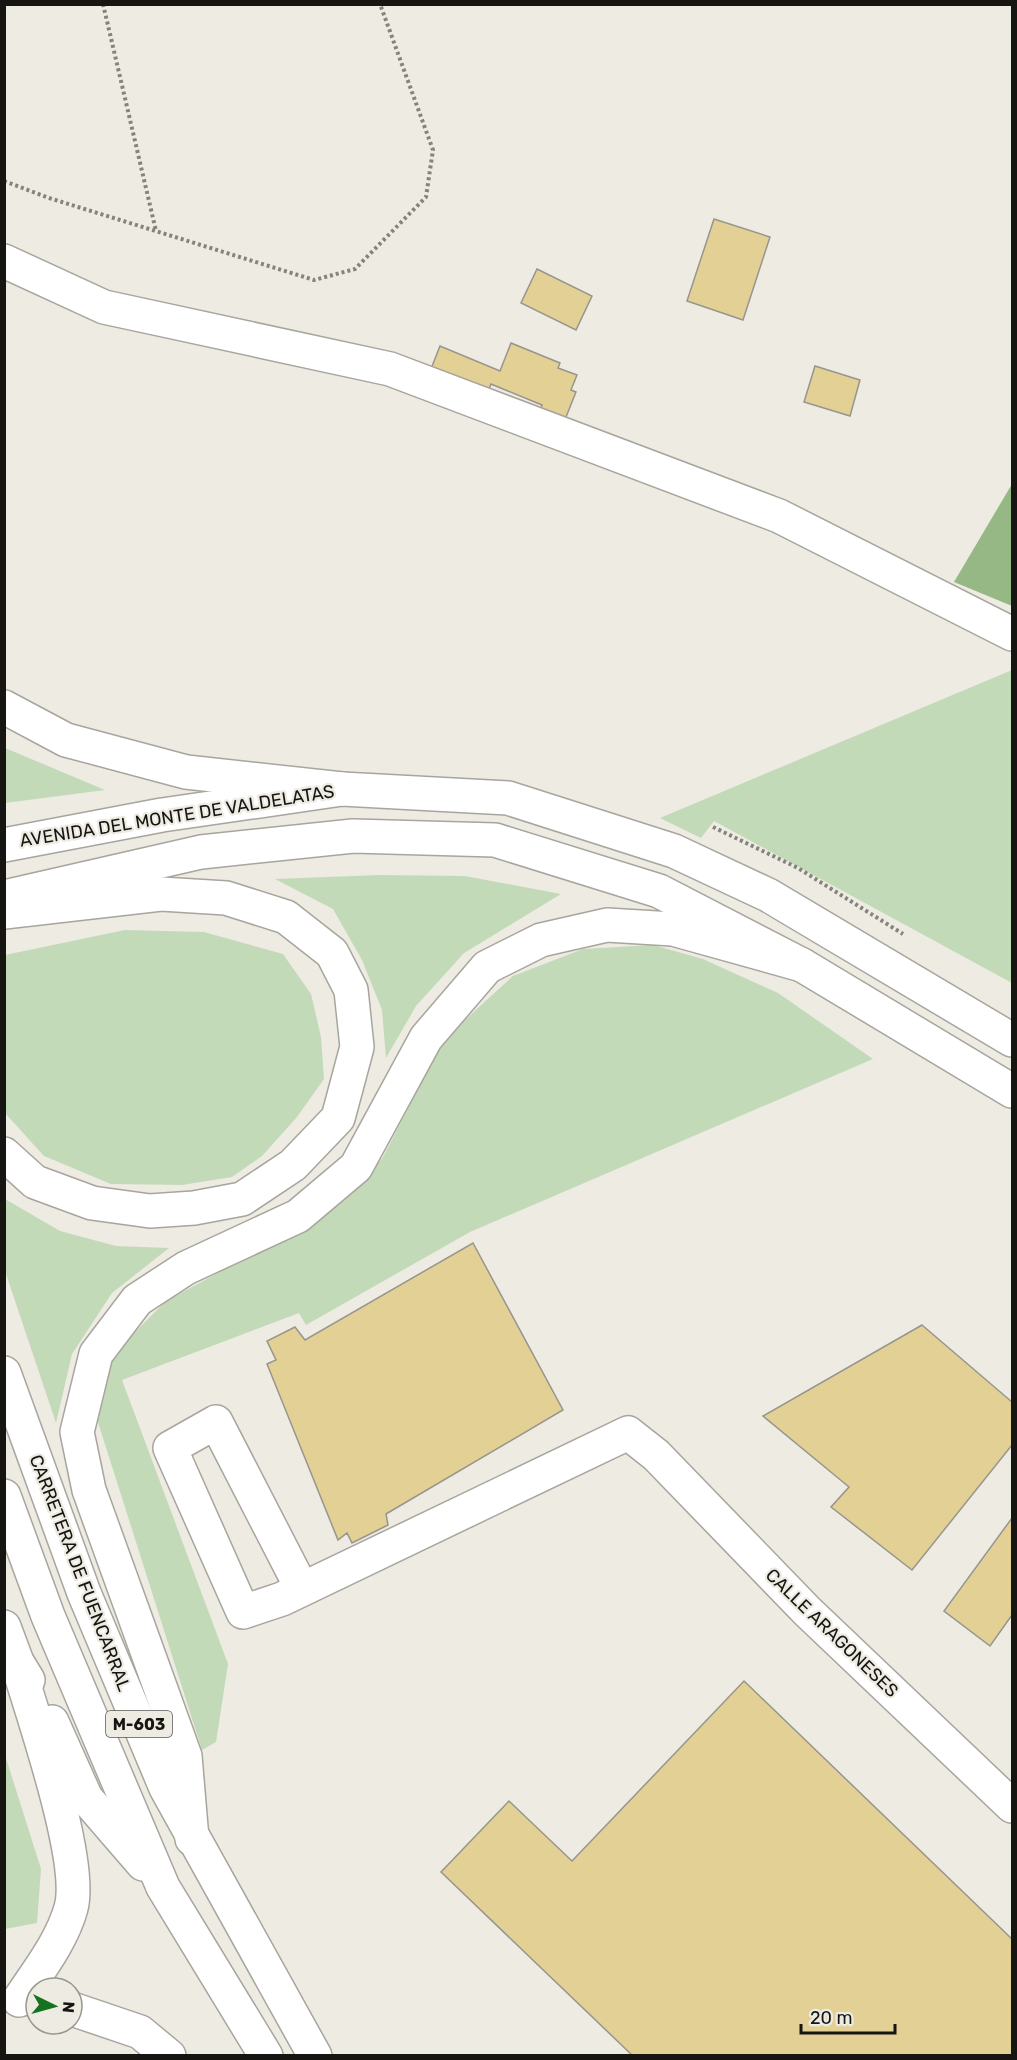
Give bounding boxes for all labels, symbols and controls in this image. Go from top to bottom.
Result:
street label: AVENIDA DEL MONTE DE VALDELATAS [18,780,336,852]
street label: CARRETERA DE FUENCARRAL [25,1452,135,1694]
street label: CALLE ARAGONESES [761,1564,903,1702]
road number: M-603 [106,1711,172,1737]
north arrow [24,1976,84,2036]
scale bar [801,1997,896,2035]
text: N [58,2001,78,2014]
text: 20 m [810,2007,852,2029]

